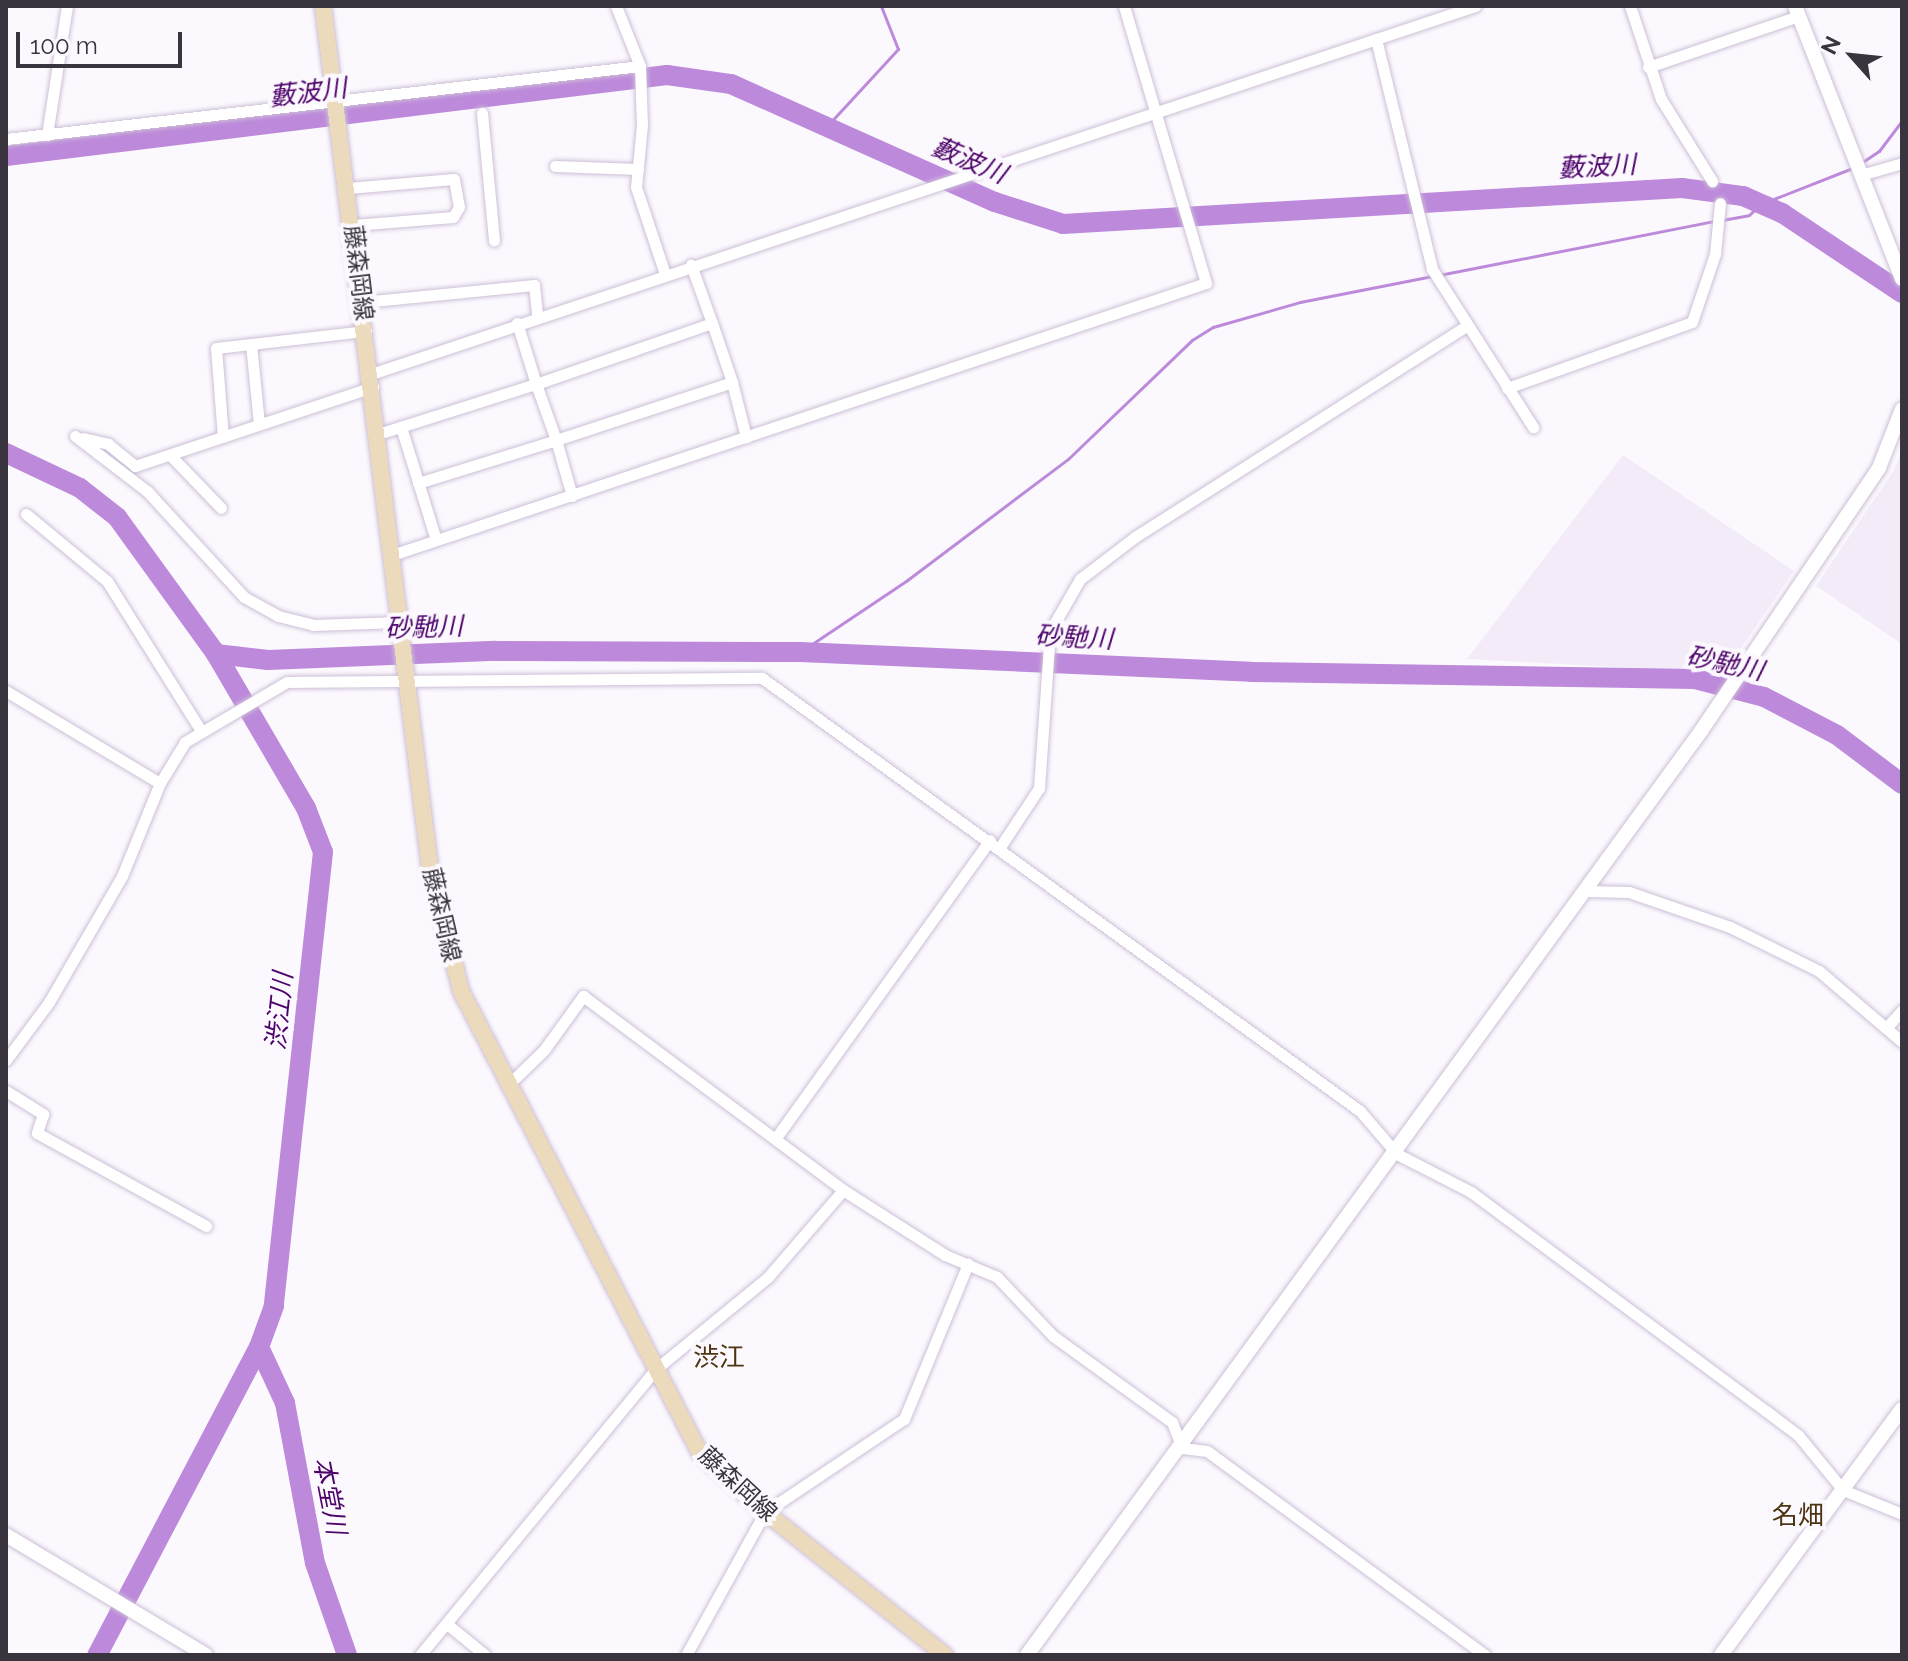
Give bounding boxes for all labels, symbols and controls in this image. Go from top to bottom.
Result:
scale bar [20,16,186,66]
north arrow [1812,16,1892,96]
text: 100 m [30,31,98,60]
text: N [1815,32,1846,58]
water label: 藪波川 [267,73,349,113]
water label: 藪波川 [927,131,1011,191]
water label: 藪波川 [1557,149,1637,185]
street label: 藤森岡線 [339,224,379,322]
water label: 砂馳川 [384,611,464,645]
water label: 砂馳川 [1034,620,1114,656]
water label: 砂馳川 [1684,641,1766,687]
street label: 藤森岡線 [417,865,467,965]
water label: 渋江川 [260,971,300,1051]
district label: 渋江 [693,1342,745,1374]
street label: 藤森岡線 [693,1441,783,1527]
water label: 本堂川 [306,1455,352,1537]
district label: 名畑 [1772,1500,1824,1532]

